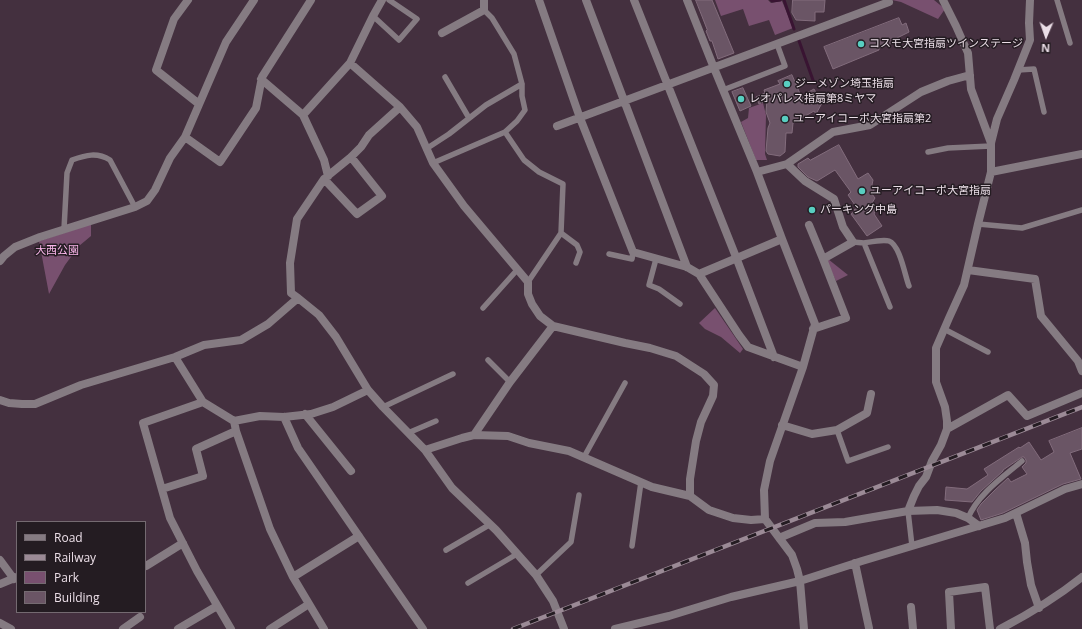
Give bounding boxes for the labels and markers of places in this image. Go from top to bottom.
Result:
place label: コスモ大宮指扇ツインステージ [869,37,1023,51]
marker: コスモ大宮指扇ツインステージ [856,39,866,49]
place label: ジーメゾン埼玉指扇 [795,77,894,91]
marker: ジーメゾン埼玉指扇 [782,79,792,89]
place label: レオパレス指扇第8ミヤマ [749,92,876,106]
marker: レオパレス指扇第8ミヤマ [736,94,746,104]
place label: ユーアイコーポ大宮指扇第2 [793,112,931,126]
marker: ユーアイコーポ大宮指扇第2 [780,114,790,124]
place label: ユーアイコーポ大宮指扇 [870,184,991,198]
marker: ユーアイコーポ大宮指扇 [857,186,867,196]
place label: パーキング中島 [820,203,897,217]
marker: パーキング中島 [807,205,817,215]

